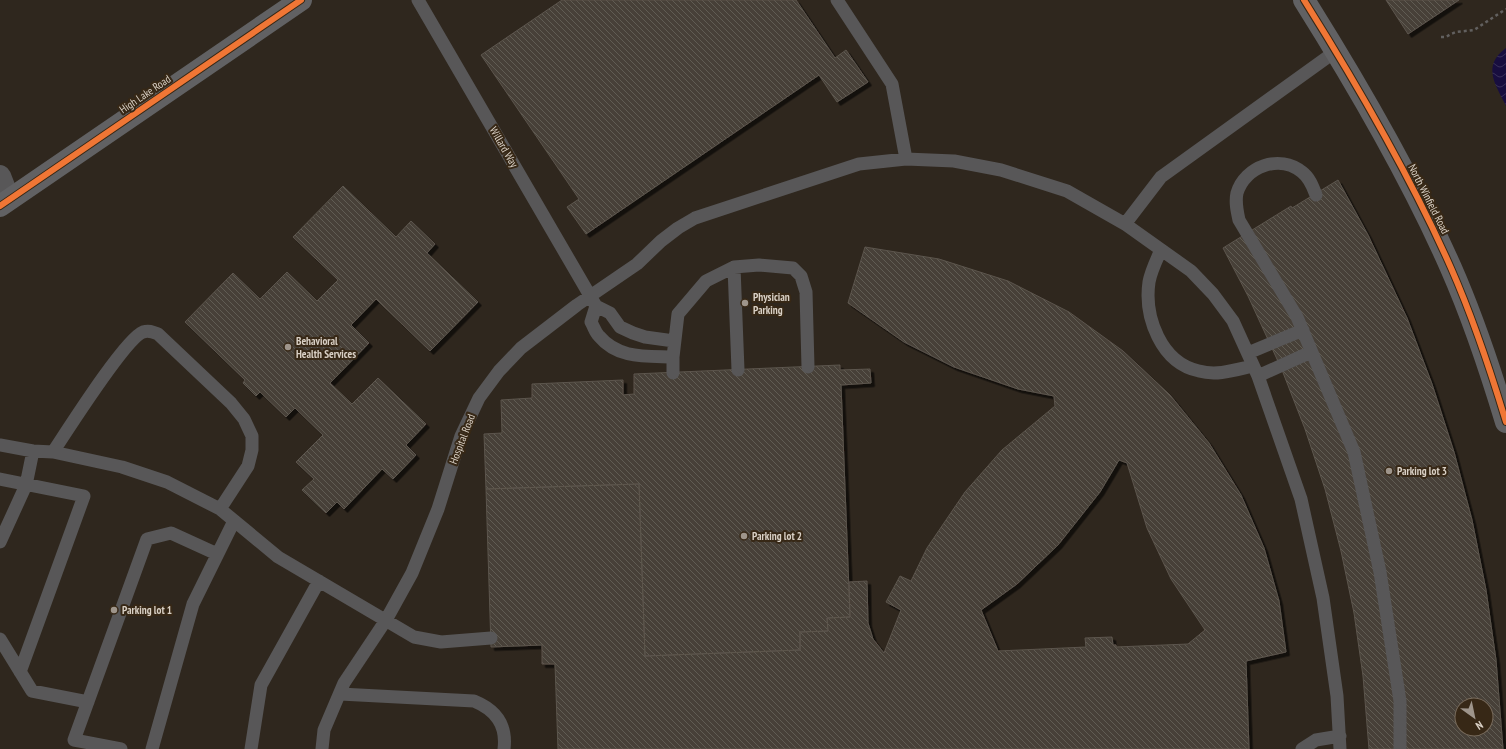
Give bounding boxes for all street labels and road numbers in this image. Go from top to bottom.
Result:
street label: High Lake Road [117,72,173,116]
street label: Willard Way [487,124,522,171]
street label: North Winfield Road [1405,162,1453,236]
street label: Hospital Road [446,412,478,466]

